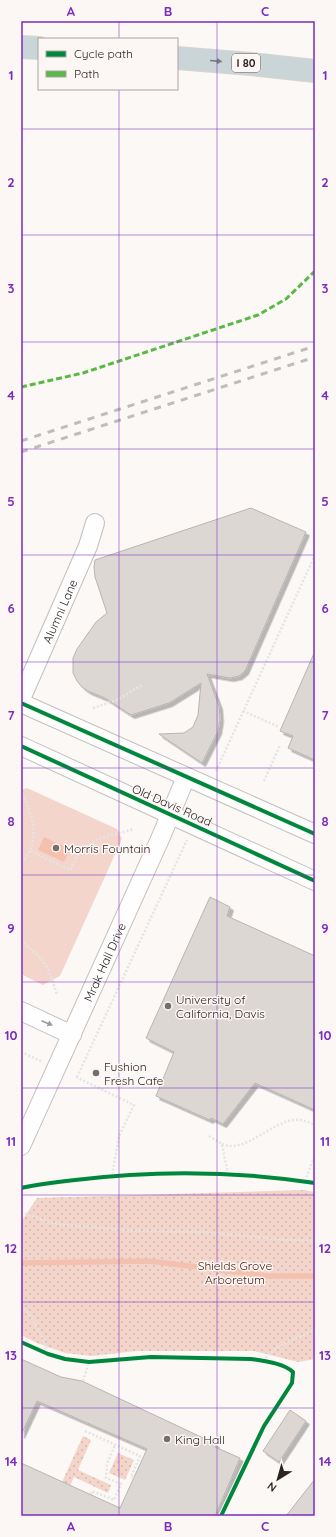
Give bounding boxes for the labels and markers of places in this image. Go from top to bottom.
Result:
place label: Morris Fountain [64,841,150,856]
marker: Morris Fountain [51,843,61,853]
place label: University of California, Davis [176,992,265,1021]
marker: University of California, Davis [163,1001,173,1011]
place label: Fushion Fresh Cafe [104,1059,164,1088]
marker: Fushion Fresh Cafe [91,1068,101,1078]
place label: King Hall [175,1432,225,1447]
marker: King Hall [162,1434,172,1444]

